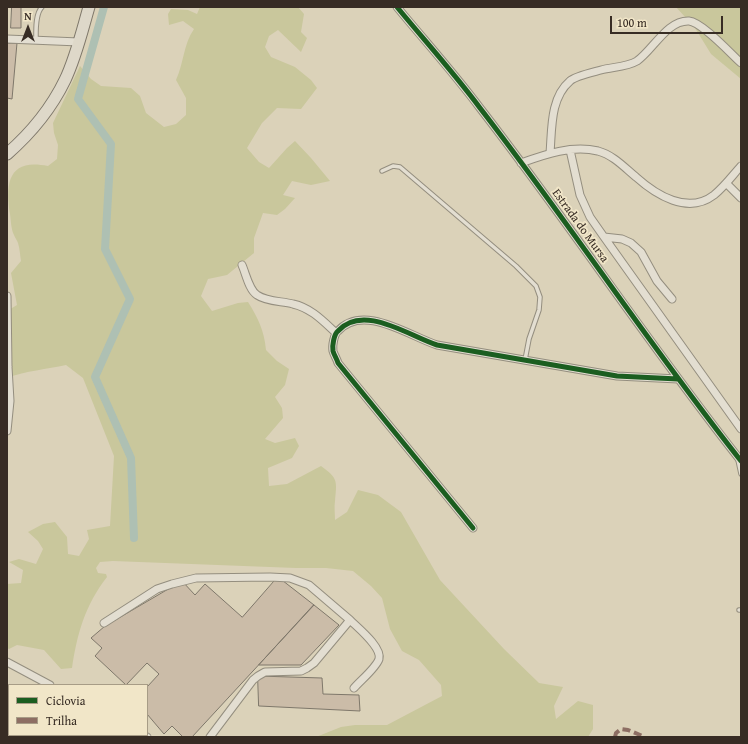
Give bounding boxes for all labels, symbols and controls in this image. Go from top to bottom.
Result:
north arrow [8,8,48,48]
text: N [24,8,32,24]
scale bar [612,8,725,34]
text: 100 m [617,14,647,31]
street label: Estrada do Mursa [549,187,611,265]
legend [8,684,148,736]
text: Ciclovia [46,692,85,709]
text: Trilha [46,712,77,729]

